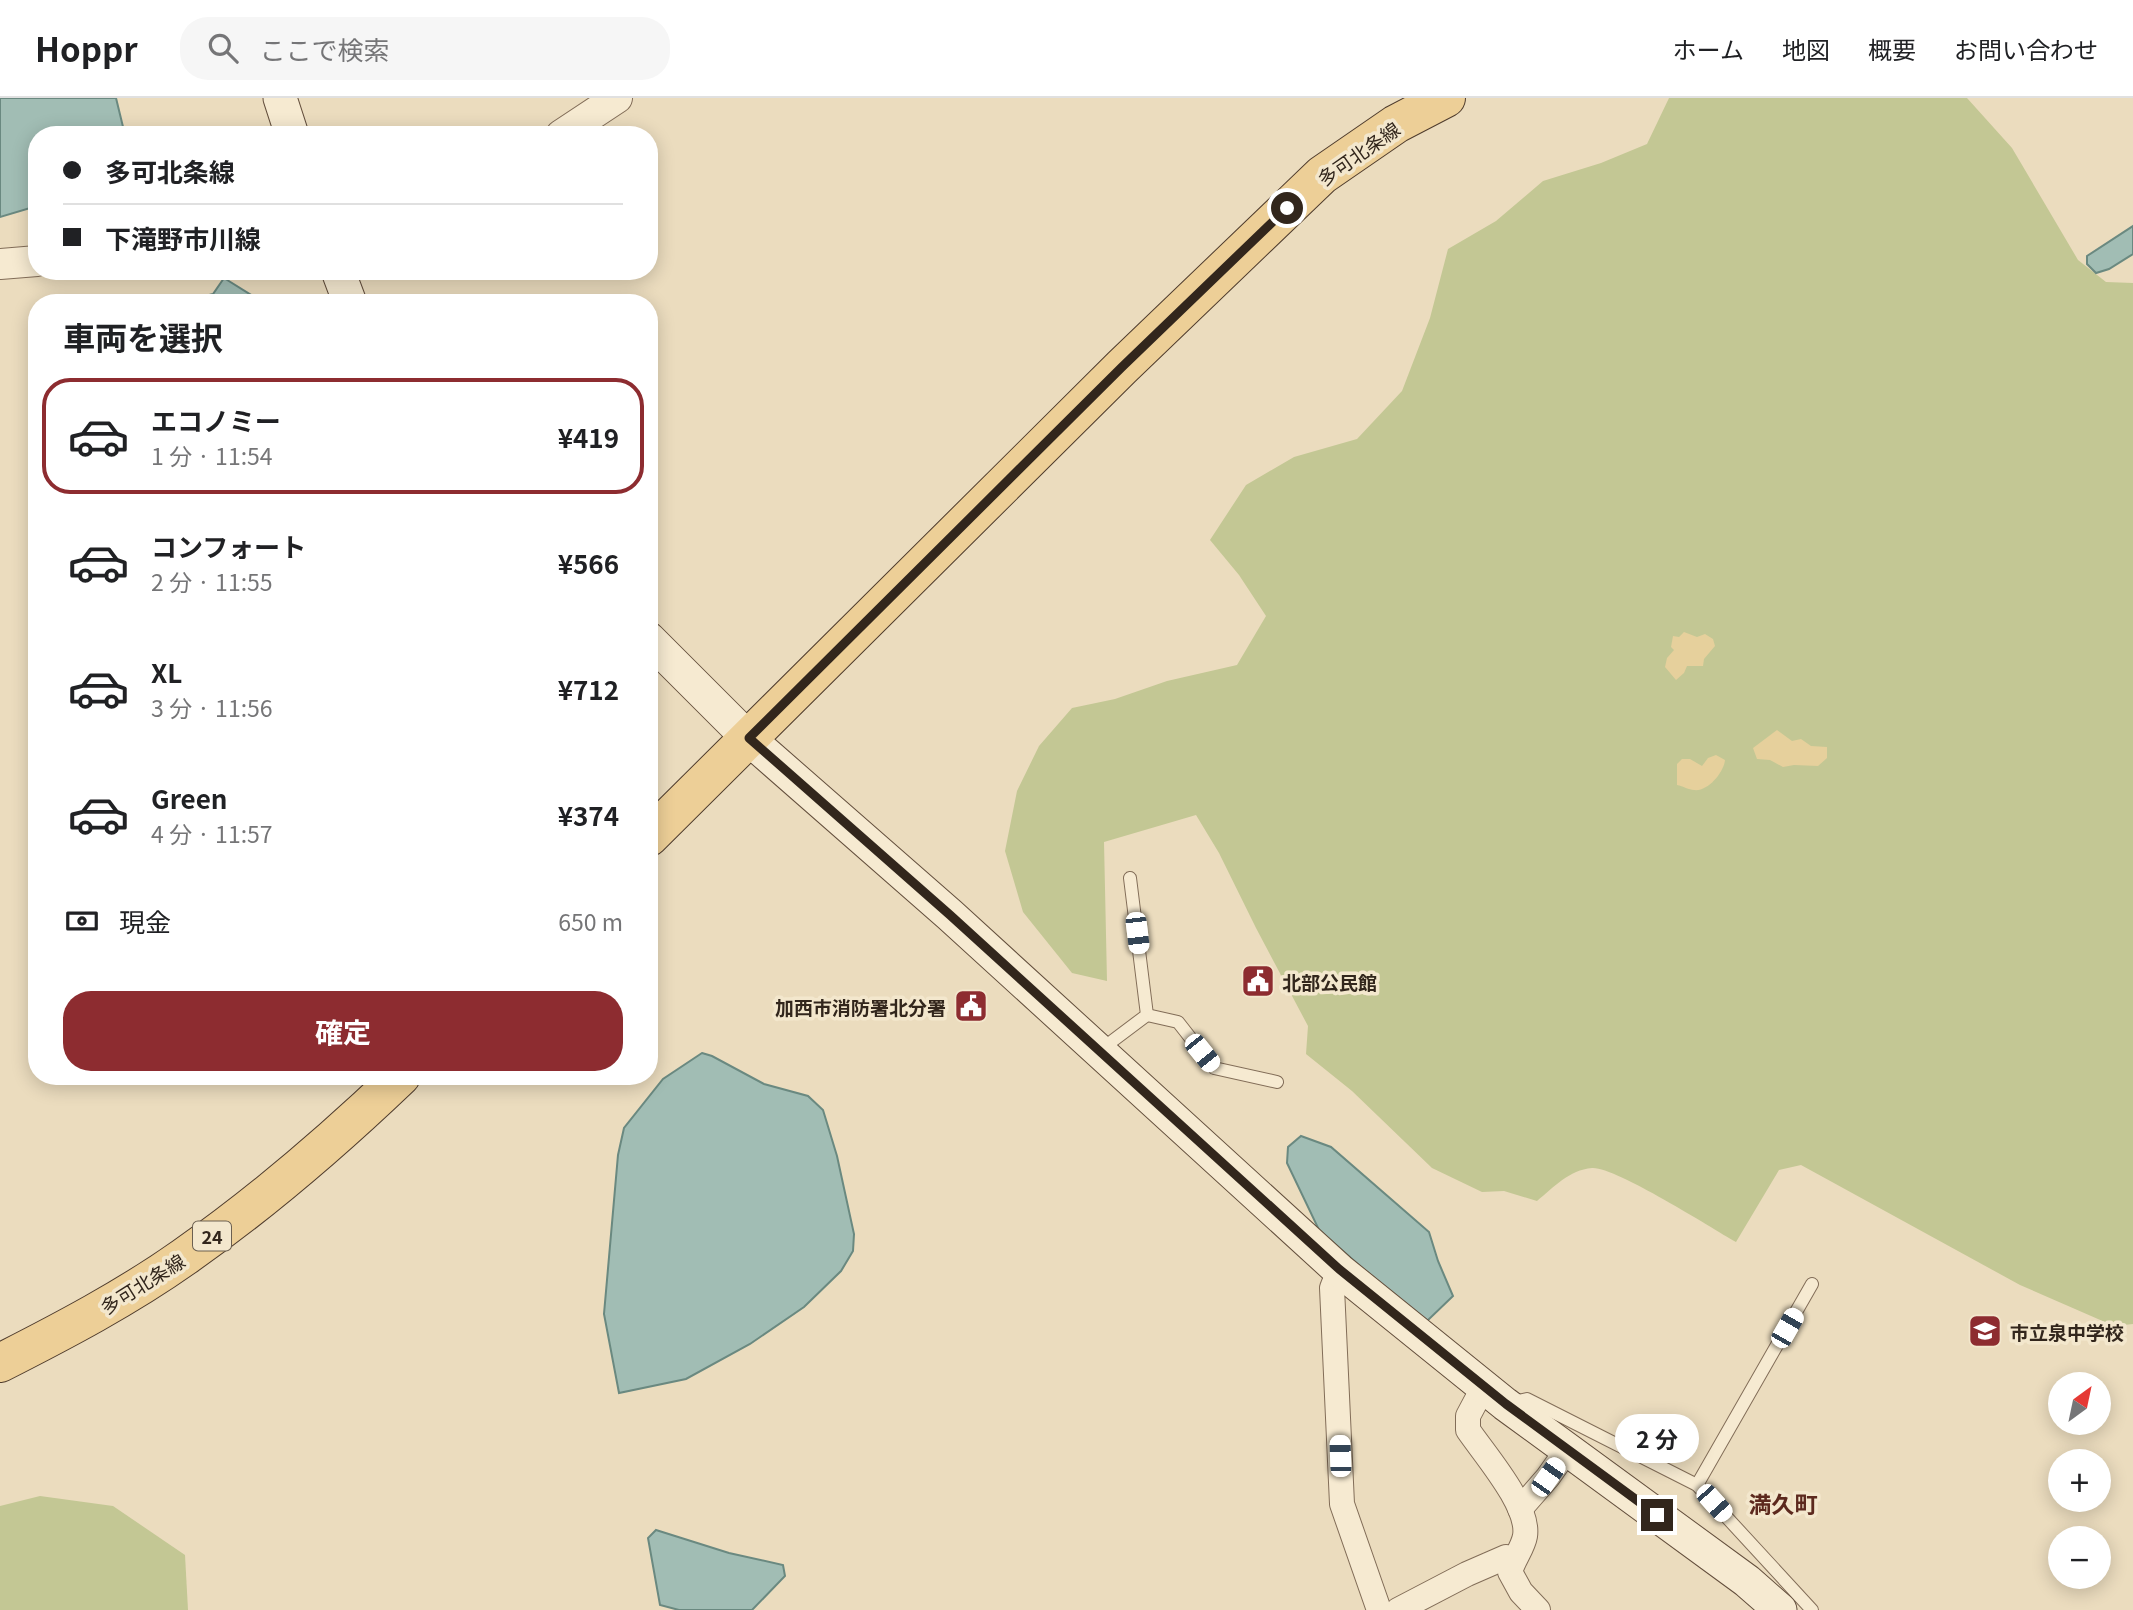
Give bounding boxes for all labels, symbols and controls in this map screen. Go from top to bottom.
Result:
search box [180,17,670,80]
text: Hoppr [35,24,138,72]
icon: search [204,29,242,67]
text: ここで検索 [260,30,390,67]
text: ホーム [1673,31,1744,66]
text: 地図 [1782,31,1830,66]
text: 概要 [1868,31,1916,66]
text: お問い合わせ [1954,31,2098,66]
street label: 多可北条線 [1311,115,1405,191]
text: 多可北条線 [105,152,235,189]
route start [1271,192,1303,224]
text: 下滝野市川線 [105,219,261,256]
text: 車両を選択 [63,313,223,359]
text: エコノミー [151,401,281,438]
icon: car [67,405,130,468]
text: ¥419 [558,418,619,455]
text: 1 分 · 11:54 [151,438,273,472]
text: コンフォート [151,527,306,564]
icon: car [67,531,130,594]
text: ¥566 [558,544,619,581]
text: 2 分 · 11:55 [151,564,273,598]
text: XL [151,653,182,690]
icon: car [67,657,130,720]
text: ¥712 [558,670,619,707]
text: 3 分 · 11:56 [151,690,273,724]
text: Green [151,779,227,816]
icon: car [67,783,130,846]
text: ¥374 [558,796,619,833]
text: 4 分 · 11:57 [151,816,273,850]
icon: cash [63,902,101,940]
text: 現金 [119,902,171,939]
text: 650 m [558,904,623,938]
car [1125,911,1150,955]
public building icon: 北部公民館 [1239,962,1277,1000]
place label: 北部公民館 [1282,968,1377,995]
public building icon: 加西市消防署北分署 [952,987,990,1025]
button: 確定 [63,991,623,1071]
place label: 加西市消防署北分署 [775,993,946,1020]
car [1181,1030,1224,1076]
road number: 24 [193,1222,231,1251]
street label: 多可北条線 [95,1246,189,1320]
car [1768,1305,1807,1351]
school or university icon: 市立泉中学校 [1966,1312,2004,1350]
place label: 市立泉中学校 [2010,1318,2124,1345]
north arrow [2048,1372,2110,1435]
map controls [2048,1372,2111,1589]
callout: 2 分 [1615,1414,1699,1462]
text: 2 分 [1636,1421,1678,1455]
car [1329,1435,1352,1477]
button: + [2048,1449,2111,1512]
car [1528,1454,1569,1500]
car [1693,1480,1736,1526]
district label: 満久町 [1749,1486,1818,1520]
route end [1641,1499,1673,1531]
button: − [2048,1526,2111,1589]

